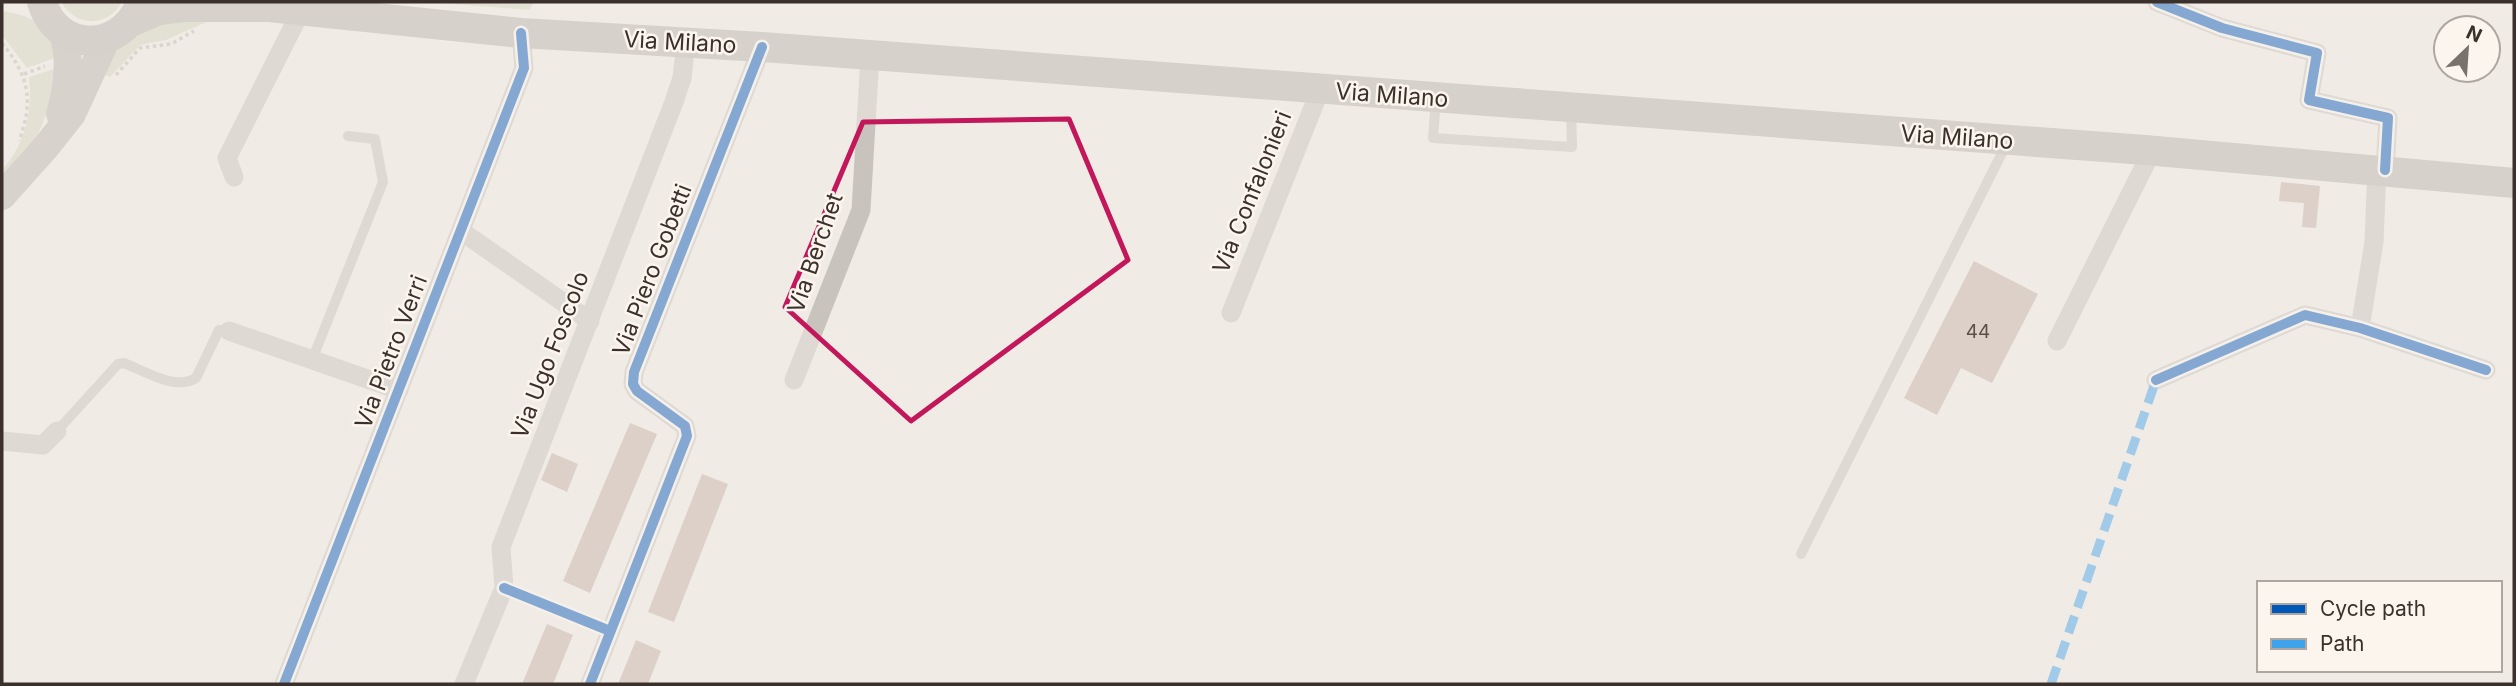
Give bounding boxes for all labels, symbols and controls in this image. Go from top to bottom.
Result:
north arrow [2432,14,2502,84]
text: N [2463,21,2485,48]
street label: Via Milano [623,25,737,59]
street label: Via Milano [1335,77,1449,113]
street label: Via Confalonieri [1207,107,1297,277]
street label: Via Milano [1900,119,2014,155]
street label: Via Piero Gobetti [606,180,698,360]
street label: Via Berchet [781,189,849,317]
street label: Via Ugo Foscolo [505,267,595,443]
street label: Via Pietro Verri [349,271,433,433]
house number: 44 [1966,320,1990,343]
legend [2257,581,2502,672]
text: Cycle path [2320,596,2426,621]
text: Path [2320,631,2365,656]

